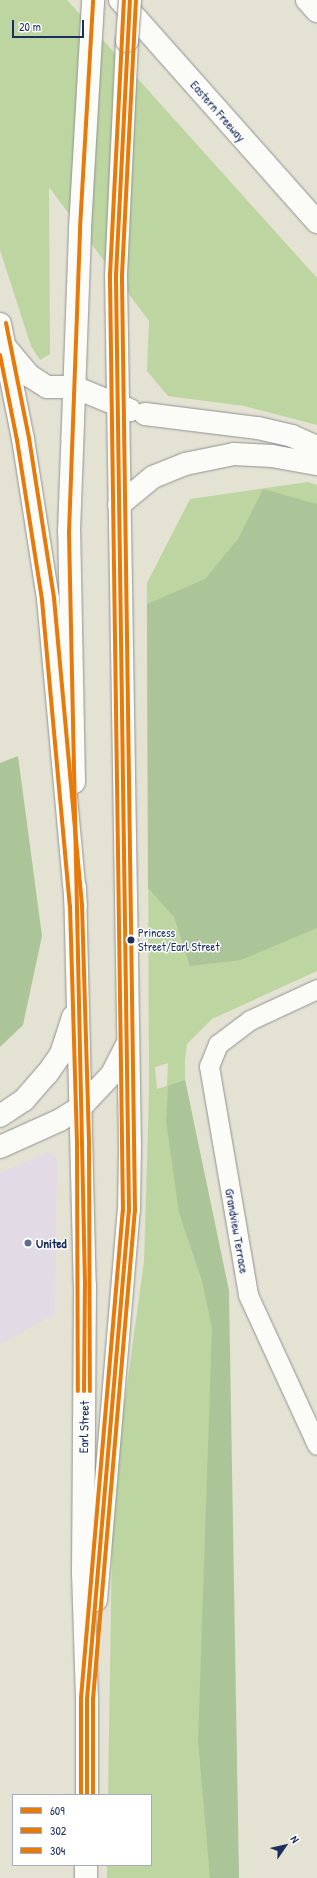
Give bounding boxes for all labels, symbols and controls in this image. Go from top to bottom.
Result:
scale bar [14,12,86,38]
text: 20 m [19,18,41,35]
street label: Eastern Freeway [187,77,249,145]
place label: Princess Street/Earl Street [138,926,220,954]
marker: Princess Street/Earl Street [126,935,136,945]
street label: Grandview Terrace [222,1187,252,1275]
place label: United [36,1235,67,1251]
marker: United [23,1238,33,1248]
street label: Earl Street [76,1401,92,1453]
legend [12,1794,152,1866]
text: 609 [50,1802,65,1819]
text: 302 [50,1822,66,1839]
north arrow [265,1826,305,1866]
text: N [288,1833,302,1846]
text: 304 [50,1842,65,1859]

